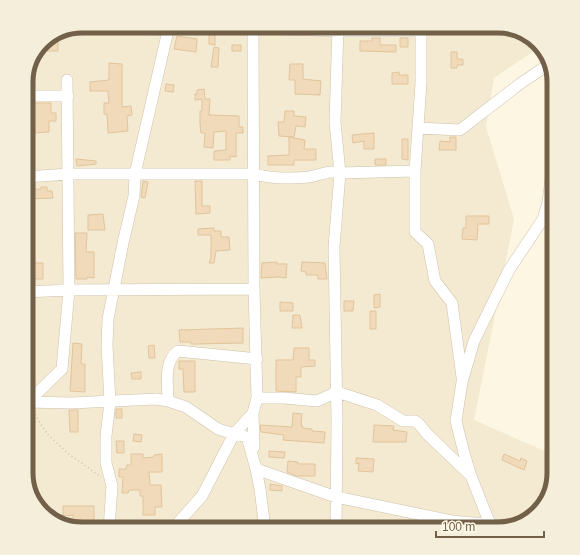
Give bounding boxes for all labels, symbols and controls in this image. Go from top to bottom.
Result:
scale bar [436,513,544,539]
text: 100 m [442,520,475,534]

